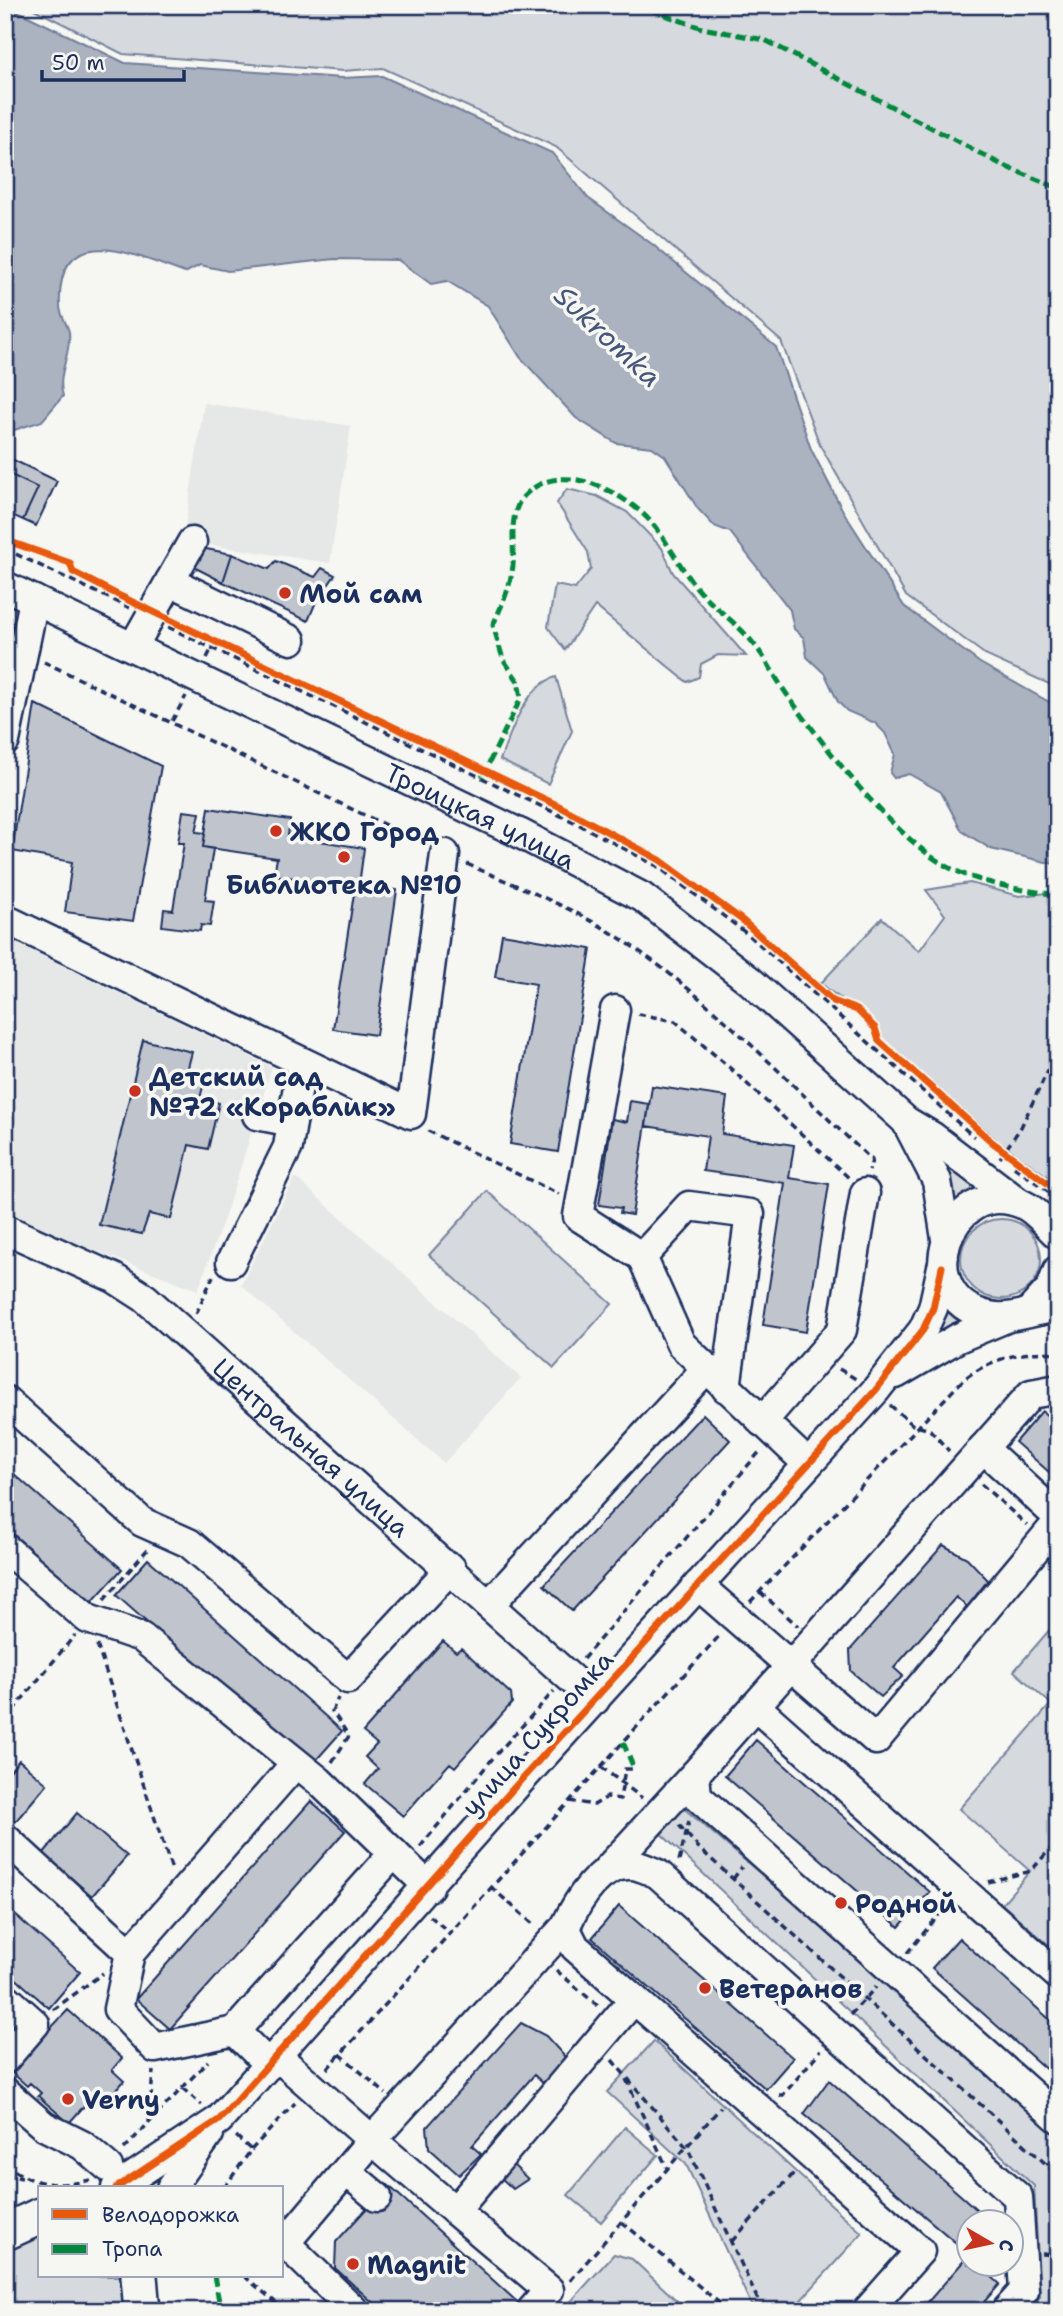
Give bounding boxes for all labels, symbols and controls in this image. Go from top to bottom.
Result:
scale bar [42,38,184,82]
text: 50 m [52,49,105,77]
water label: Sukromka [546,276,670,396]
place label: Мой сам [299,576,423,611]
marker: Мой сам [277,585,293,601]
street label: Троицкая улица [380,754,582,877]
place label: ЖКО Город [290,814,439,849]
marker: ЖКО Город [268,823,284,839]
marker: Библиотека №10 [336,849,352,865]
place label: Библиотека №10 [226,867,462,902]
place label: Детский сад №72 «Кораблик» [149,1059,396,1124]
marker: Детский сад №72 «Кораблик» [127,1083,143,1099]
street label: Центральная улица [206,1350,418,1544]
street label: улица Сукромка [453,1643,621,1823]
place label: Родной [855,1886,956,1921]
marker: Родной [833,1895,849,1911]
place label: Ветеранов [719,1971,862,2006]
marker: Ветеранов [697,1980,713,1996]
place label: Verny [82,2082,160,2117]
marker: Verny [60,2091,76,2107]
legend [38,2186,284,2278]
text: Велодорожка [102,2201,239,2229]
north arrow [954,2208,1024,2278]
text: Тропа [102,2235,162,2263]
text: С [993,2238,1020,2253]
place label: Magnit [367,2247,466,2282]
marker: Magnit [345,2256,361,2272]

